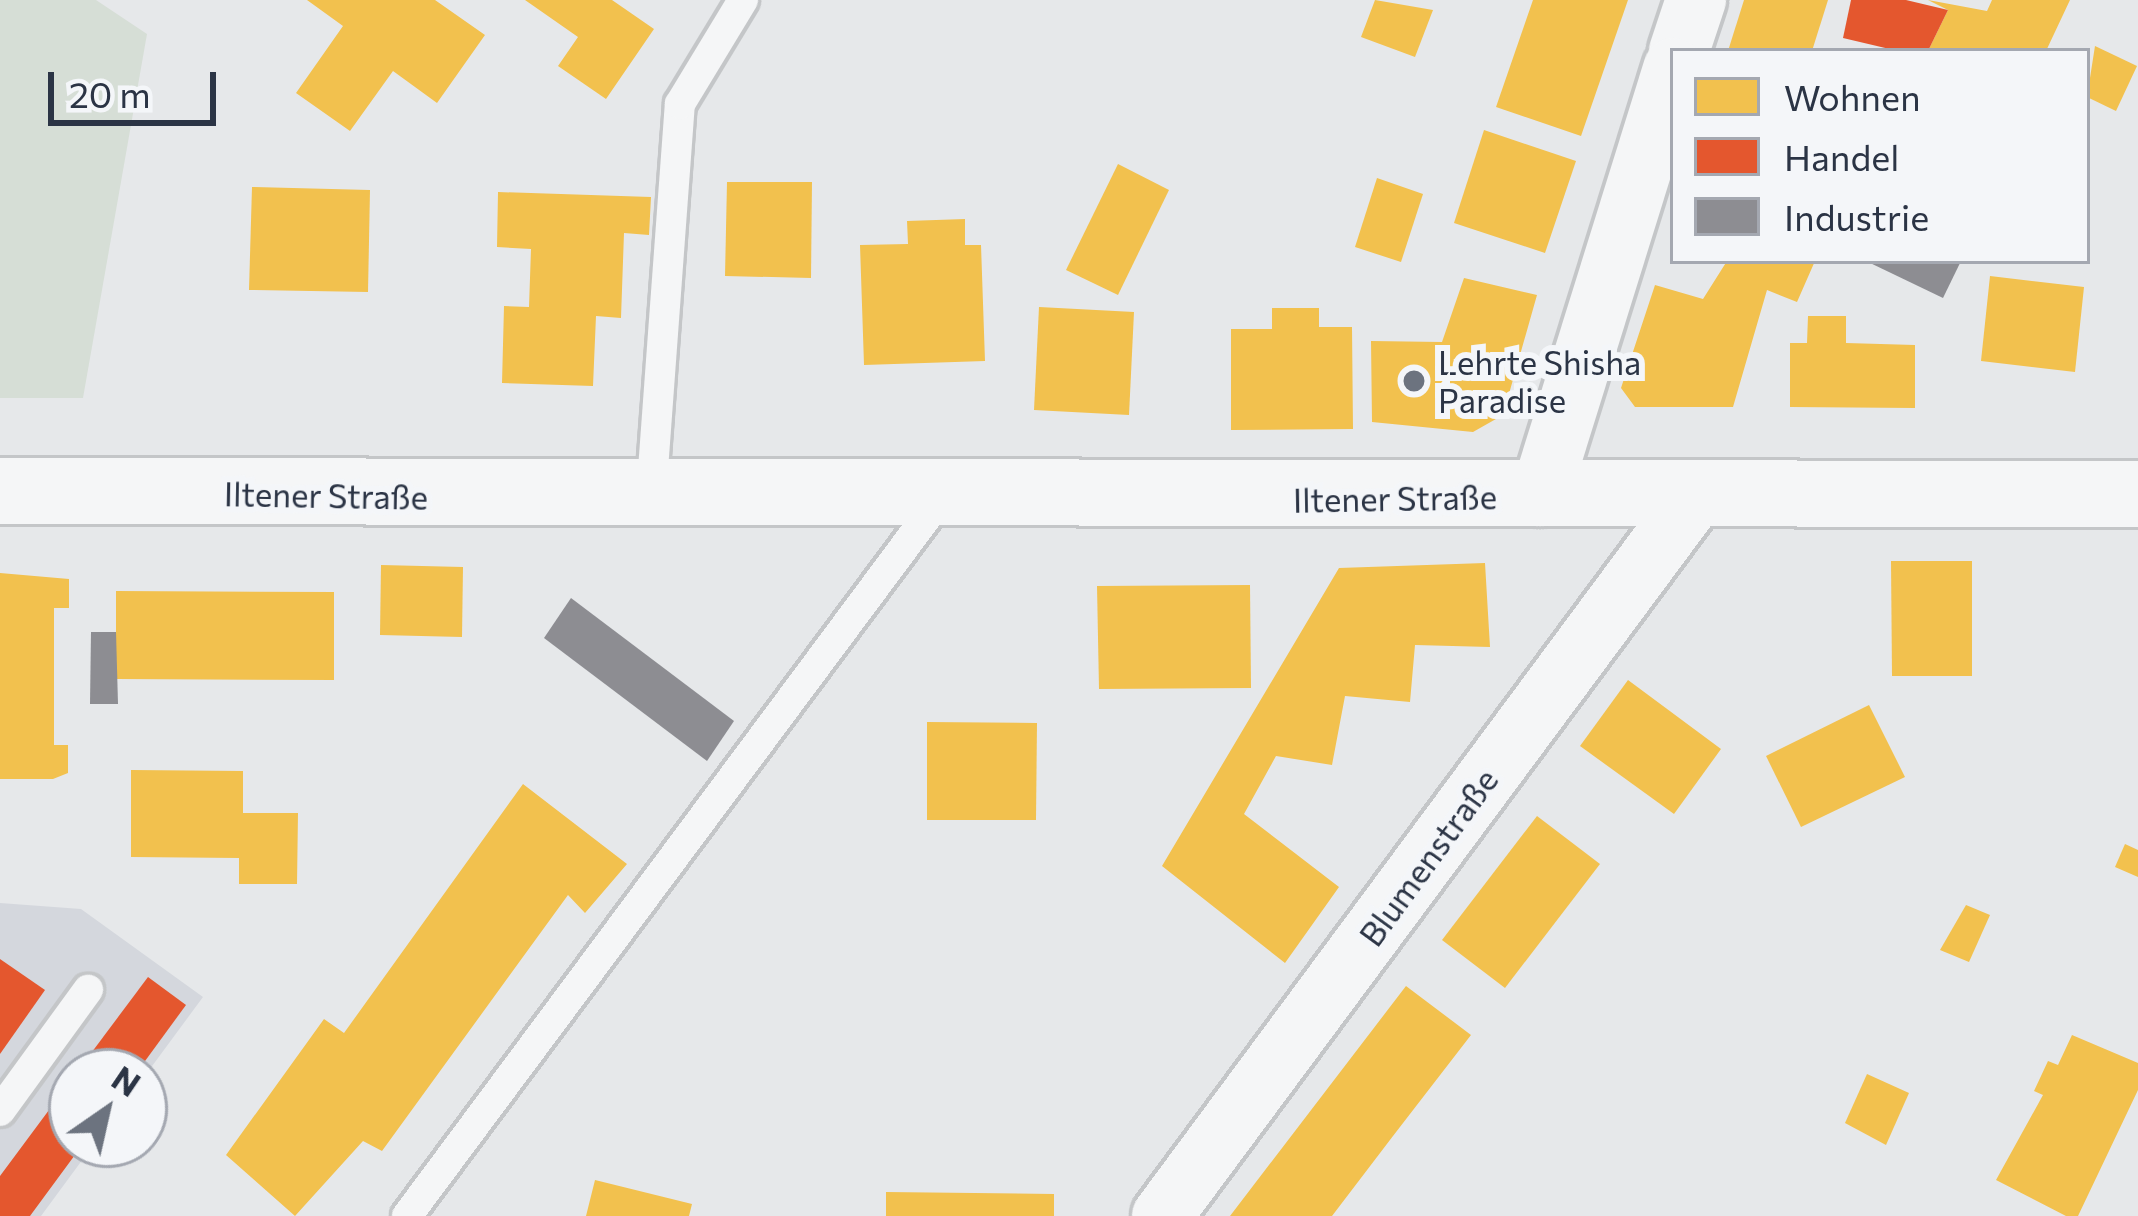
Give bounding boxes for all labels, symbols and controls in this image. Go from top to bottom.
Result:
scale bar [54,48,222,122]
legend [1670,48,2090,264]
text: 20 m [69,71,151,115]
text: Wohnen [1784,74,1921,118]
text: Handel [1784,134,1899,178]
text: Industrie [1784,194,1929,238]
place label: Lehrte Shisha Paradise [1438,342,1641,420]
marker: Lehrte Shisha Paradise [1401,368,1427,394]
street label: Iltener Straße [224,473,428,517]
street label: Iltener Straße [1293,476,1497,520]
street label: Blumenstraße [1351,761,1505,953]
north arrow [48,1048,168,1168]
text: N [105,1056,148,1104]

